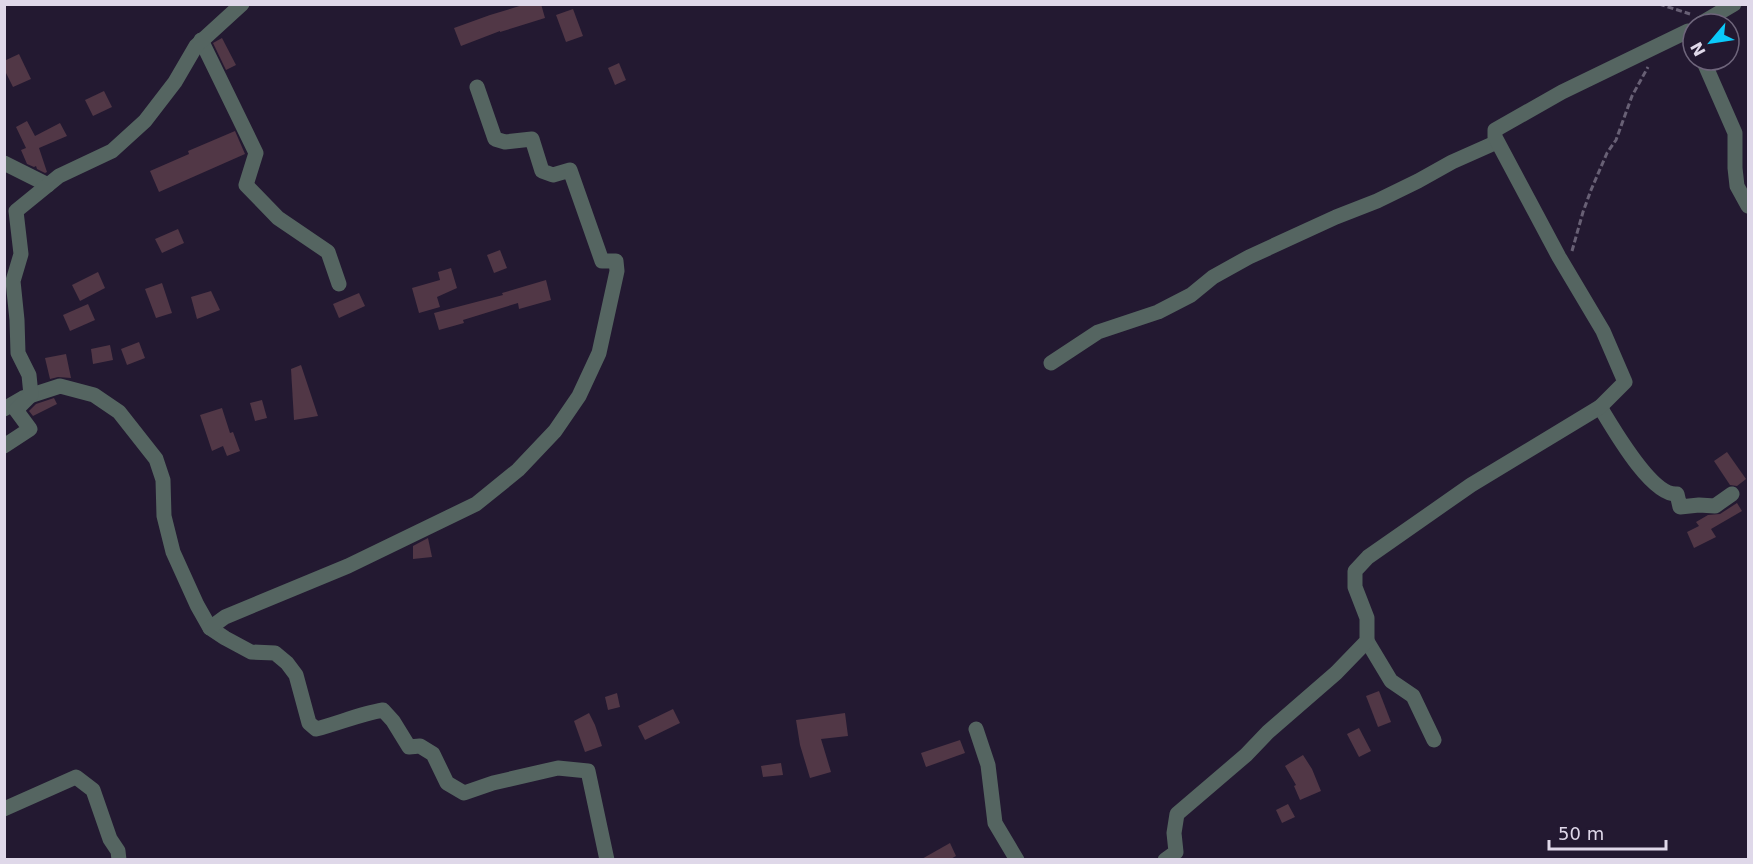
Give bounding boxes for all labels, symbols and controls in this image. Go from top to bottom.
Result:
north arrow [1681,12,1741,72]
text: N [1687,39,1710,59]
scale bar [1549,813,1666,851]
text: 50 m [1558,823,1604,844]

